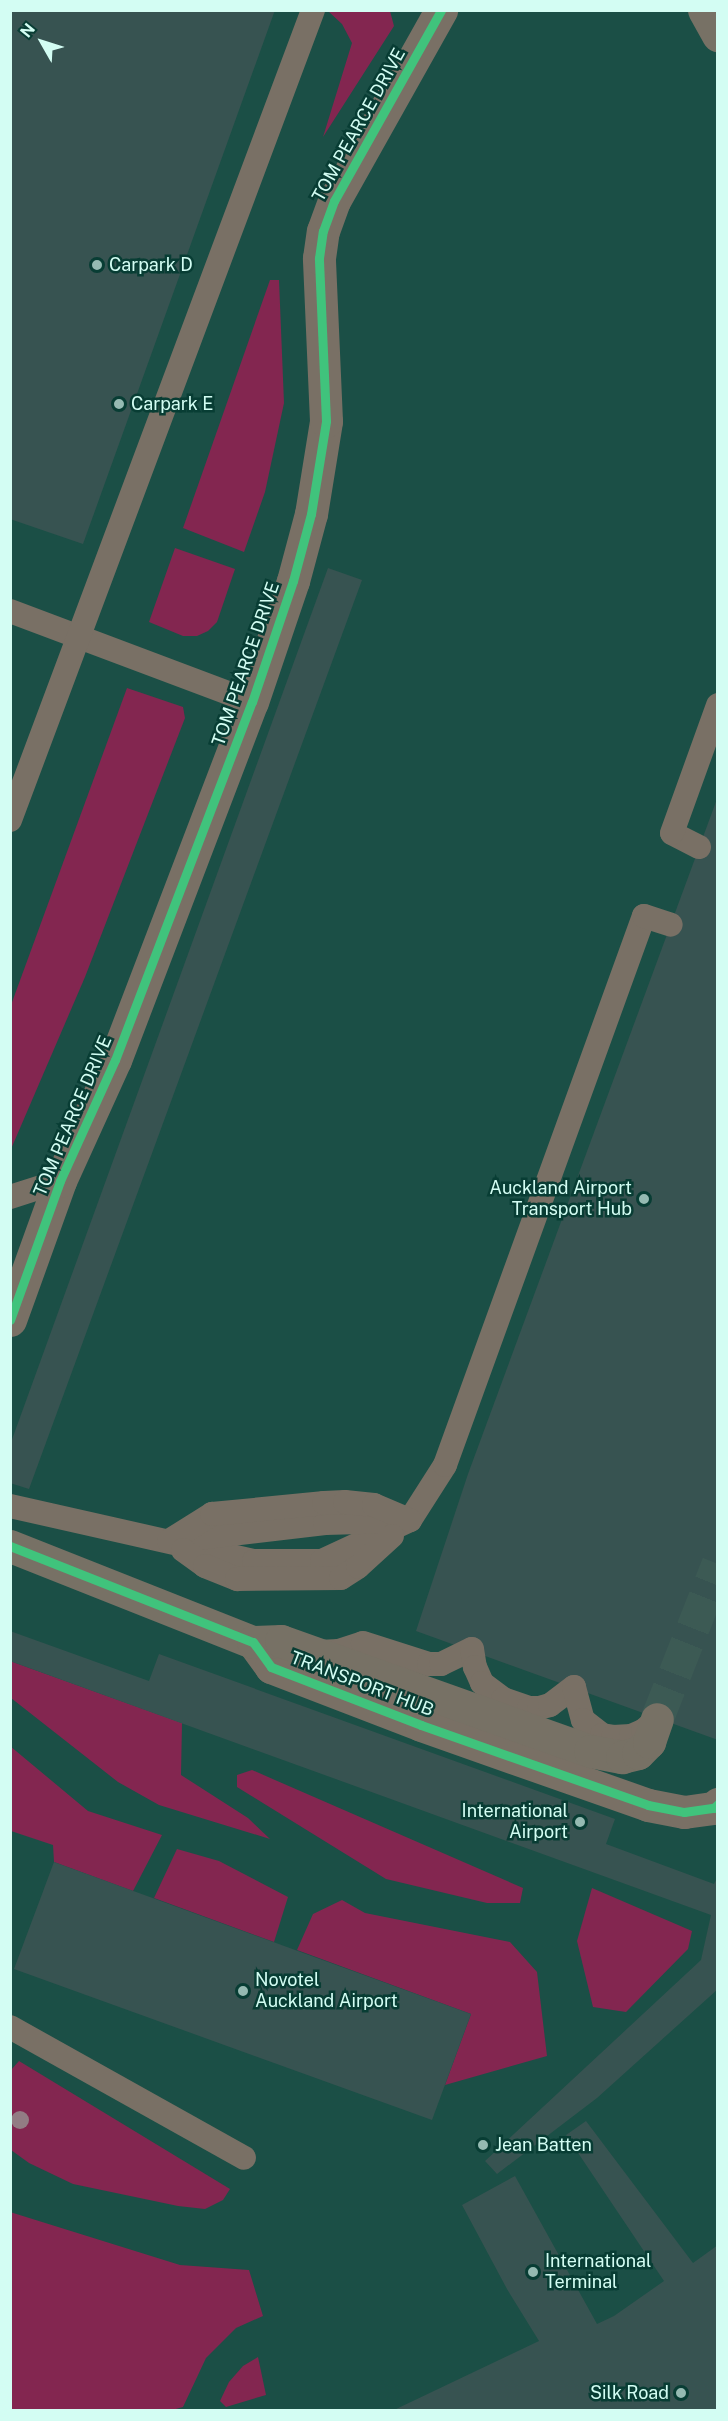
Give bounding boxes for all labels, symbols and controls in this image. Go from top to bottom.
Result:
north arrow [12,12,72,72]
text: N [16,20,39,41]
street label: TOM PEARCE DRIVE [308,44,410,206]
place label: Carpark D [109,254,193,276]
marker: Carpark D [90,258,104,272]
place label: Carpark E [131,393,214,415]
marker: Carpark E [112,397,126,411]
street label: TOM PEARCE DRIVE [208,579,284,749]
street label: TOM PEARCE DRIVE [29,1032,117,1200]
place label: Auckland Airport Transport Hub [489,1178,632,1220]
marker: Auckland Airport Transport Hub [637,1192,651,1206]
street label: TRANSPORT HUB [287,1647,437,1721]
place label: International Airport [462,1801,568,1844]
marker: International Airport [573,1815,587,1829]
place label: Novotel Auckland Airport [255,1970,398,2012]
marker: Novotel Auckland Airport [236,1984,250,1998]
place label: Jean Batten [495,2134,592,2156]
marker: Jean Batten [476,2138,490,2152]
place label: International Terminal [545,2251,651,2294]
marker: International Terminal [526,2265,540,2279]
place label: Silk Road [590,2382,669,2404]
marker: Silk Road [674,2386,688,2400]

